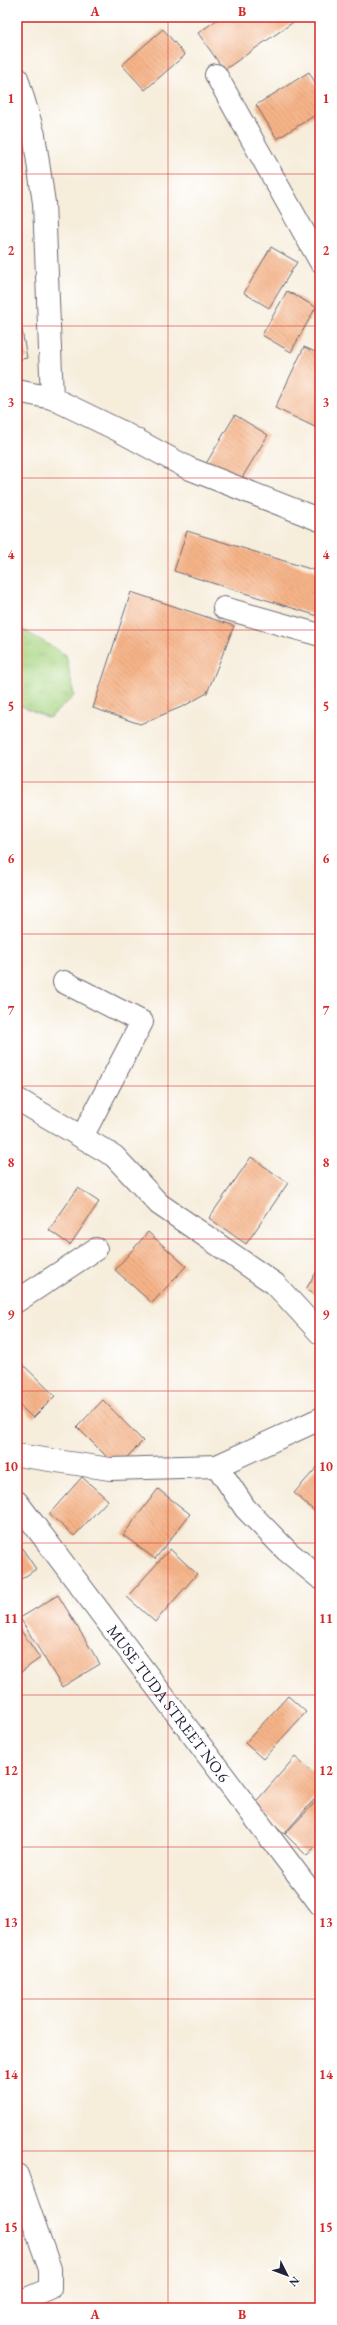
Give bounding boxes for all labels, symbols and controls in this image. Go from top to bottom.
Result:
text: A [89,3,100,20]
text: B [238,3,246,20]
text: 1 [8,90,15,107]
text: 1 [323,90,330,107]
text: 2 [8,242,15,259]
text: 2 [323,242,330,259]
text: 3 [8,394,15,411]
text: 3 [323,394,330,411]
text: 4 [8,546,15,563]
text: 4 [323,546,330,563]
text: 5 [8,698,14,715]
text: 5 [323,698,329,715]
text: 6 [8,850,15,867]
text: 6 [323,850,330,867]
text: 7 [8,1002,15,1019]
text: 7 [323,1002,330,1019]
text: 8 [8,1154,15,1171]
text: 8 [323,1154,330,1171]
text: 9 [8,1306,15,1323]
text: 9 [323,1306,330,1323]
text: 10 [4,1458,18,1475]
text: 10 [319,1458,333,1475]
text: 11 [4,1610,18,1627]
text: 11 [319,1610,333,1627]
street label: MUSE TUDA STREET NO.6 [102,1621,235,1787]
text: 12 [4,1762,18,1779]
text: 12 [319,1762,333,1779]
text: 13 [4,1914,18,1931]
text: 13 [319,1914,333,1931]
text: 14 [4,2066,18,2083]
text: 14 [319,2066,333,2083]
text: 15 [4,2219,18,2236]
text: 15 [319,2219,333,2236]
north arrow [267,2255,307,2295]
text: N [286,2274,303,2290]
text: A [89,2306,100,2323]
text: B [238,2306,246,2323]

